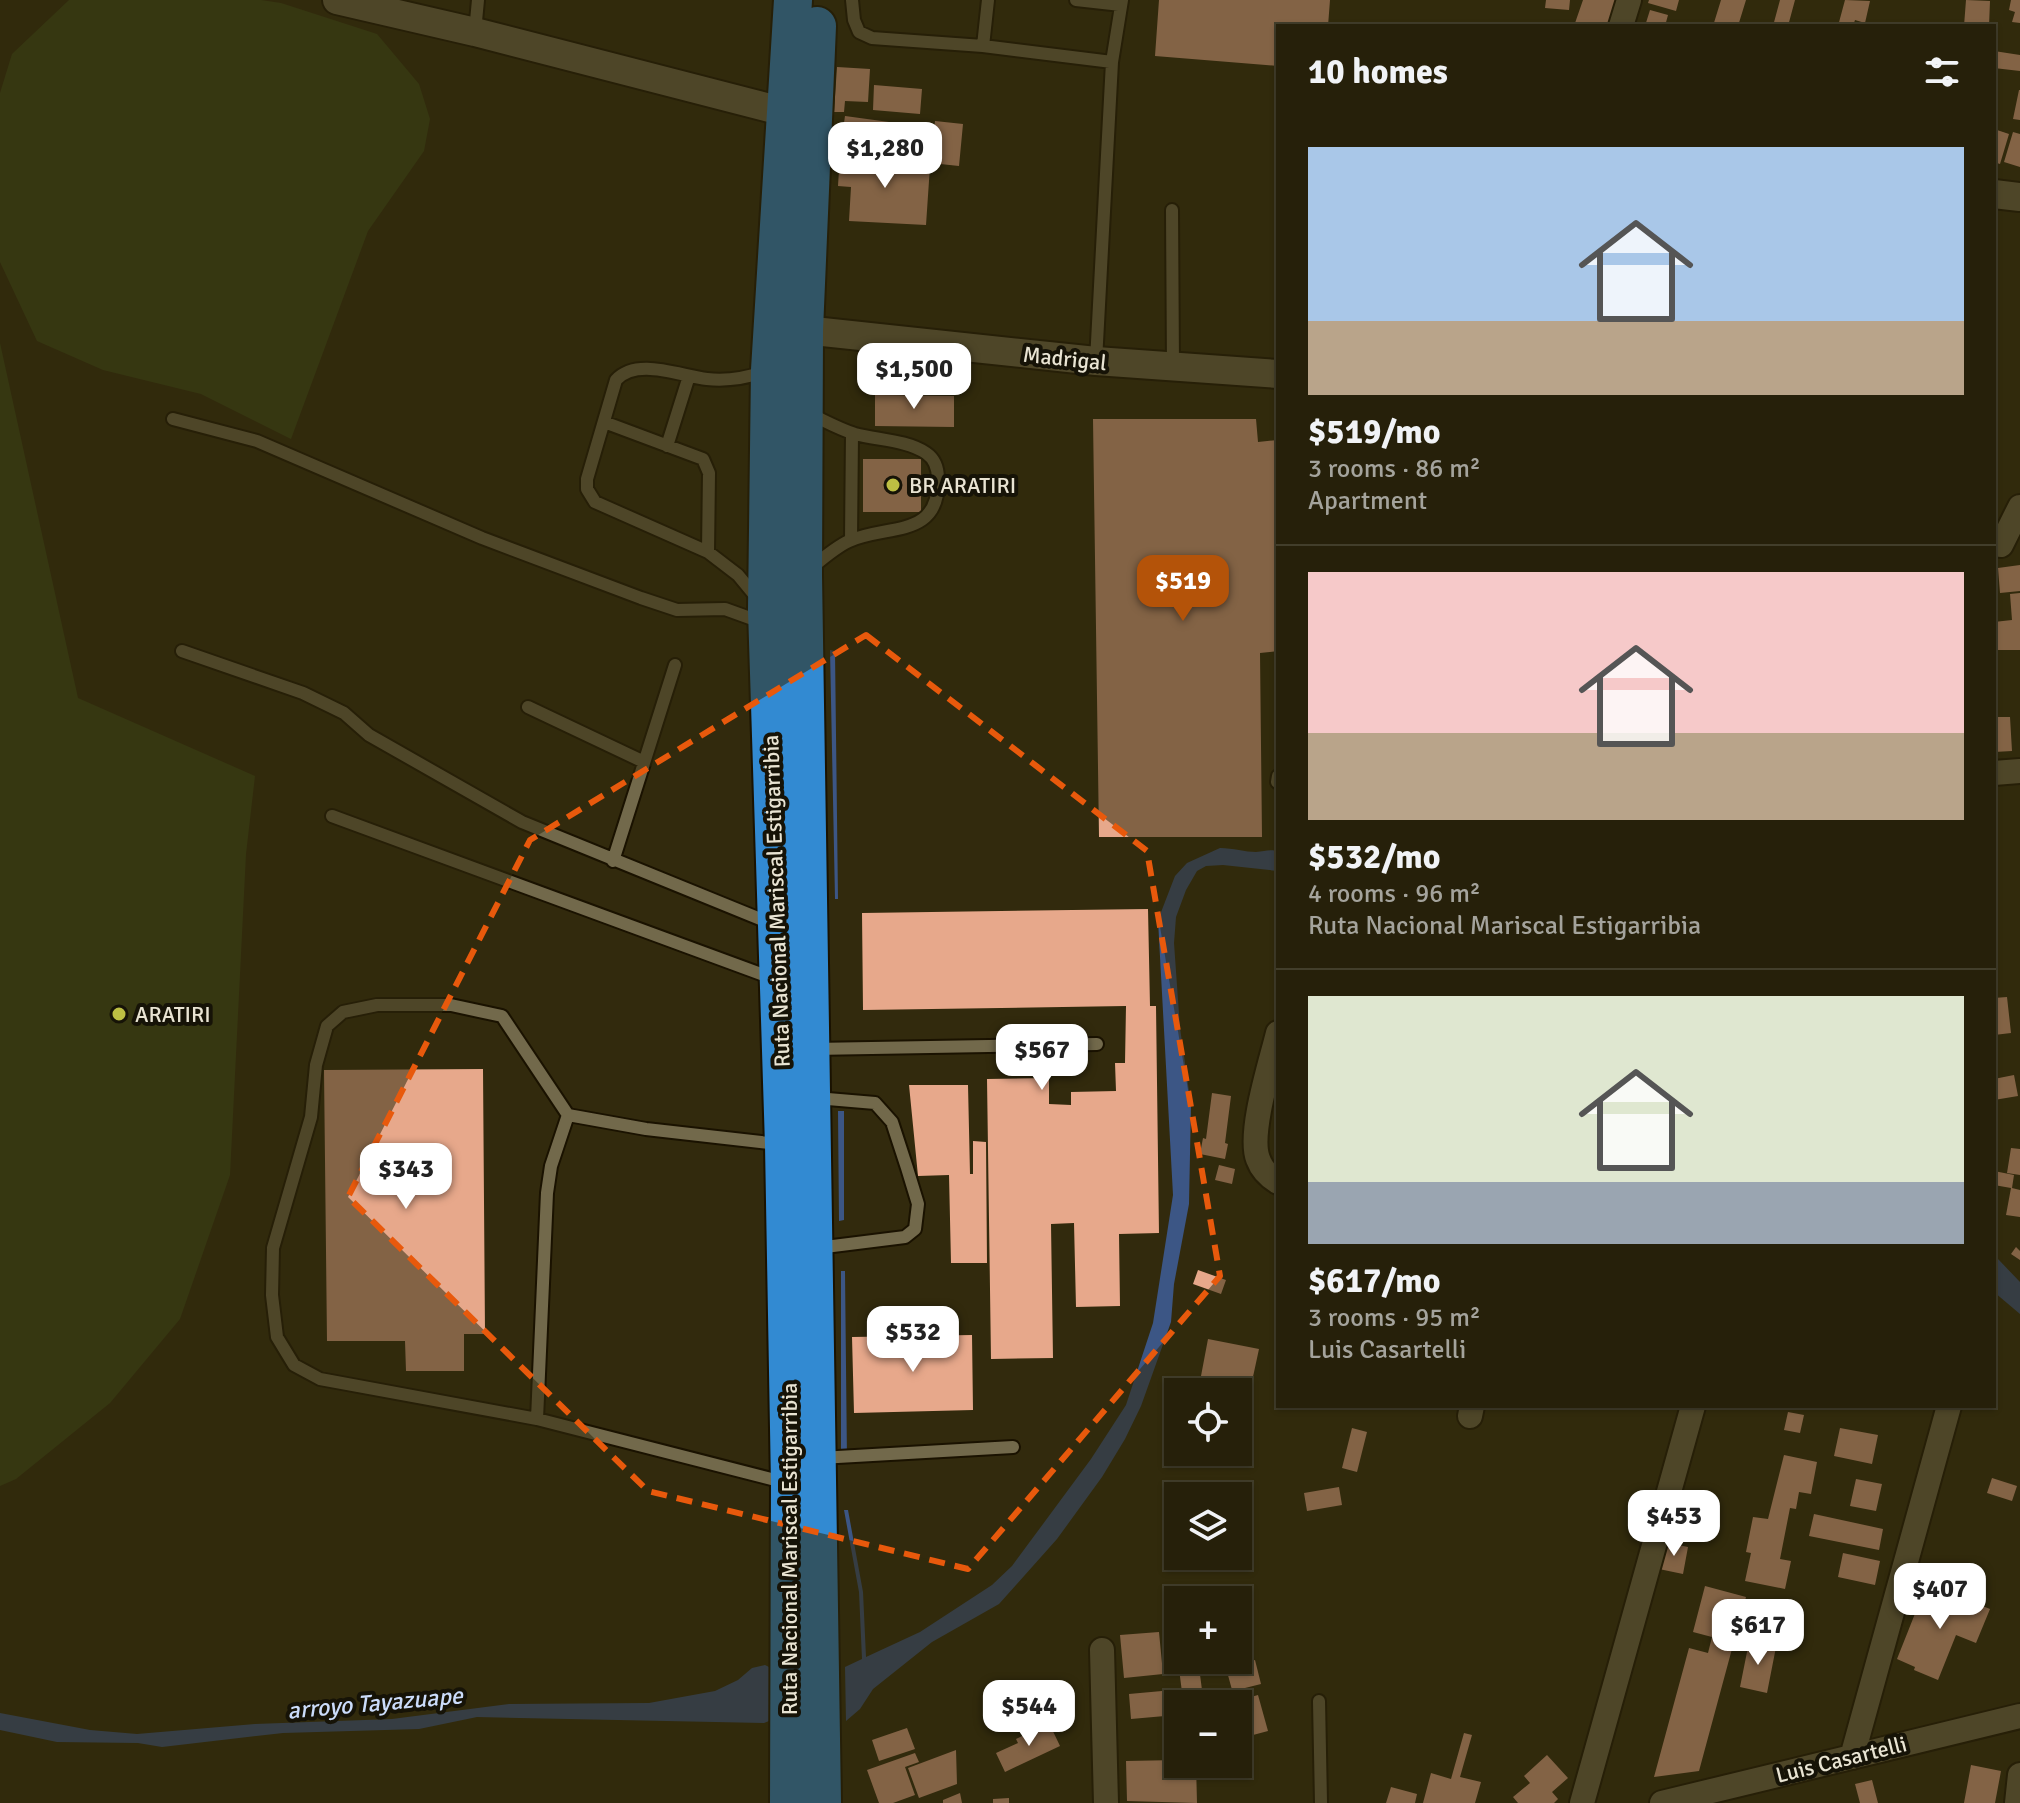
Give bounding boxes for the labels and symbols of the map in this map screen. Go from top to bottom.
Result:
pin: $1,280 [820,122,950,190]
street label: Madrigal [1022,341,1108,376]
pin: $1,500 [849,343,979,411]
place label: BR ARATIRI [909,472,1016,499]
marker: BR ARATIRI [884,476,902,494]
pin: $519 [1136,555,1230,623]
street label: Ruta Nacional Mariscal Estigarribia [757,734,796,1068]
place label: ARATIRI [135,1001,211,1028]
marker: ARATIRI [110,1005,128,1023]
pin: $567 [995,1024,1089,1092]
pin: $343 [359,1143,453,1211]
pin: $532 [866,1306,960,1374]
street label: Ruta Nacional Mariscal Estigarribia [776,1383,803,1715]
pin: $453 [1627,1490,1721,1558]
pin: $407 [1893,1563,1987,1631]
pin: $617 [1711,1599,1805,1667]
water label: arroyo Tayazuape [286,1680,465,1726]
pin: $544 [982,1680,1076,1748]
street label: Luis Casartelli [1773,1730,1909,1789]

